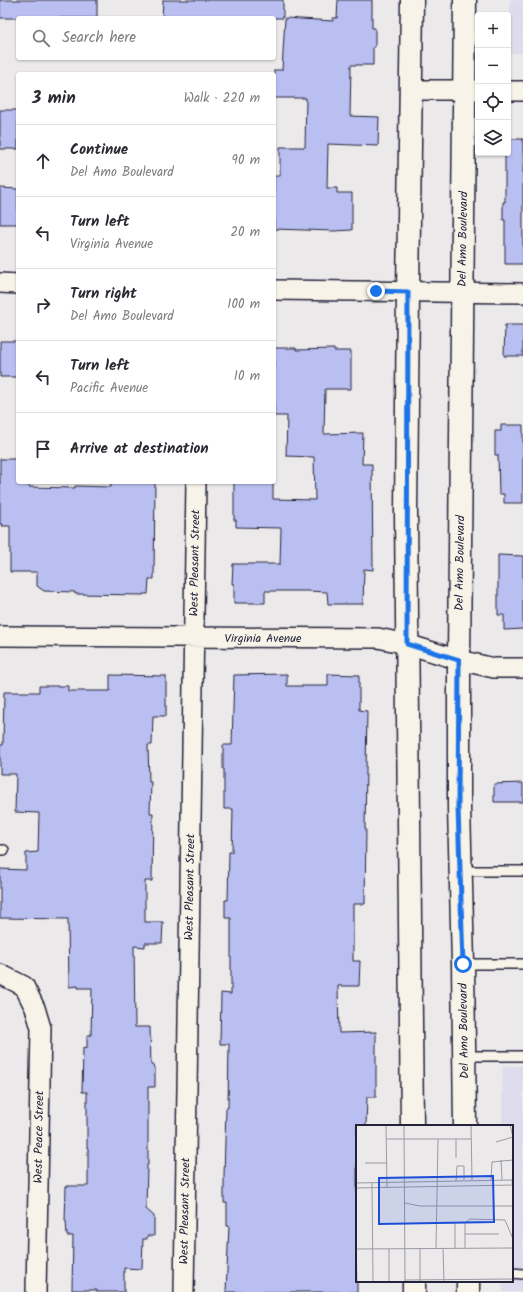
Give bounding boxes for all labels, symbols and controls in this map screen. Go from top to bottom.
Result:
map controls [475,12,511,156]
button: + [475,12,511,48]
search box [16,16,276,60]
text: Search here [62,26,136,50]
icon: search [30,27,52,49]
button: − [475,48,511,84]
button: locate [475,84,511,120]
text: 3 min [32,85,76,112]
text: Walk · 220 m [184,88,260,109]
button: layers [475,120,511,156]
text: Continue [70,138,128,162]
icon: ahead [32,150,54,172]
text: 90 m [232,150,260,171]
text: Del Amo Boulevard [70,162,174,183]
street label: Del Amo Boulevard [453,190,473,287]
text: Turn left [70,210,130,234]
icon: left [32,222,54,244]
text: 20 m [230,222,260,243]
text: Virginia Avenue [70,234,153,255]
text: Turn right [70,282,137,306]
route end [367,282,385,300]
icon: right [32,294,54,316]
text: 100 m [227,294,260,315]
text: Del Amo Boulevard [70,306,174,327]
text: Turn left [70,354,130,378]
icon: left [32,366,54,388]
text: 10 m [234,366,260,387]
text: Pacific Avenue [70,378,148,399]
text: Arrive at destination [70,437,209,461]
icon: arrive [32,438,54,460]
street label: West Pleasant Street [185,509,205,617]
street label: Del Amo Boulevard [450,514,470,611]
street label: Virginia Avenue [225,629,302,648]
street label: West Pleasant Street [180,833,200,941]
route start [454,955,472,973]
street label: Del Amo Boulevard [454,982,474,1079]
street label: West Peace Street [29,1090,49,1184]
inset map [356,1125,513,1282]
street label: West Pleasant Street [175,1157,195,1265]

